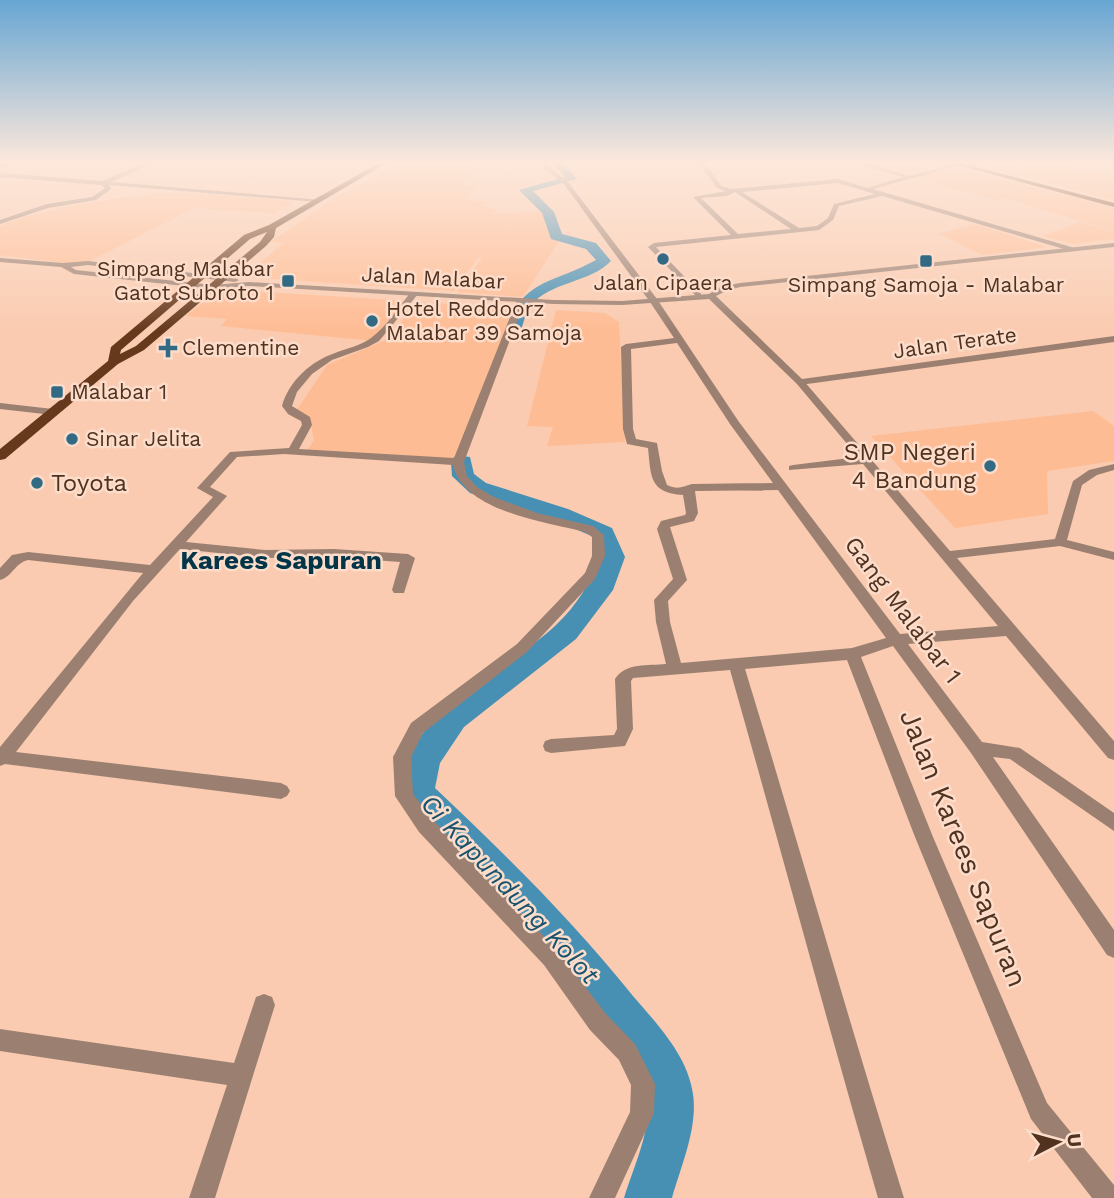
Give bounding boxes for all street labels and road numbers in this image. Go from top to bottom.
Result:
street label: Jalan Malabar [361,261,506,294]
street label: Jalan Terate [892,321,1018,364]
street label: Gang Malabar 1 [839,531,967,689]
street label: Jalan Karees Sapuran [893,705,1034,992]

